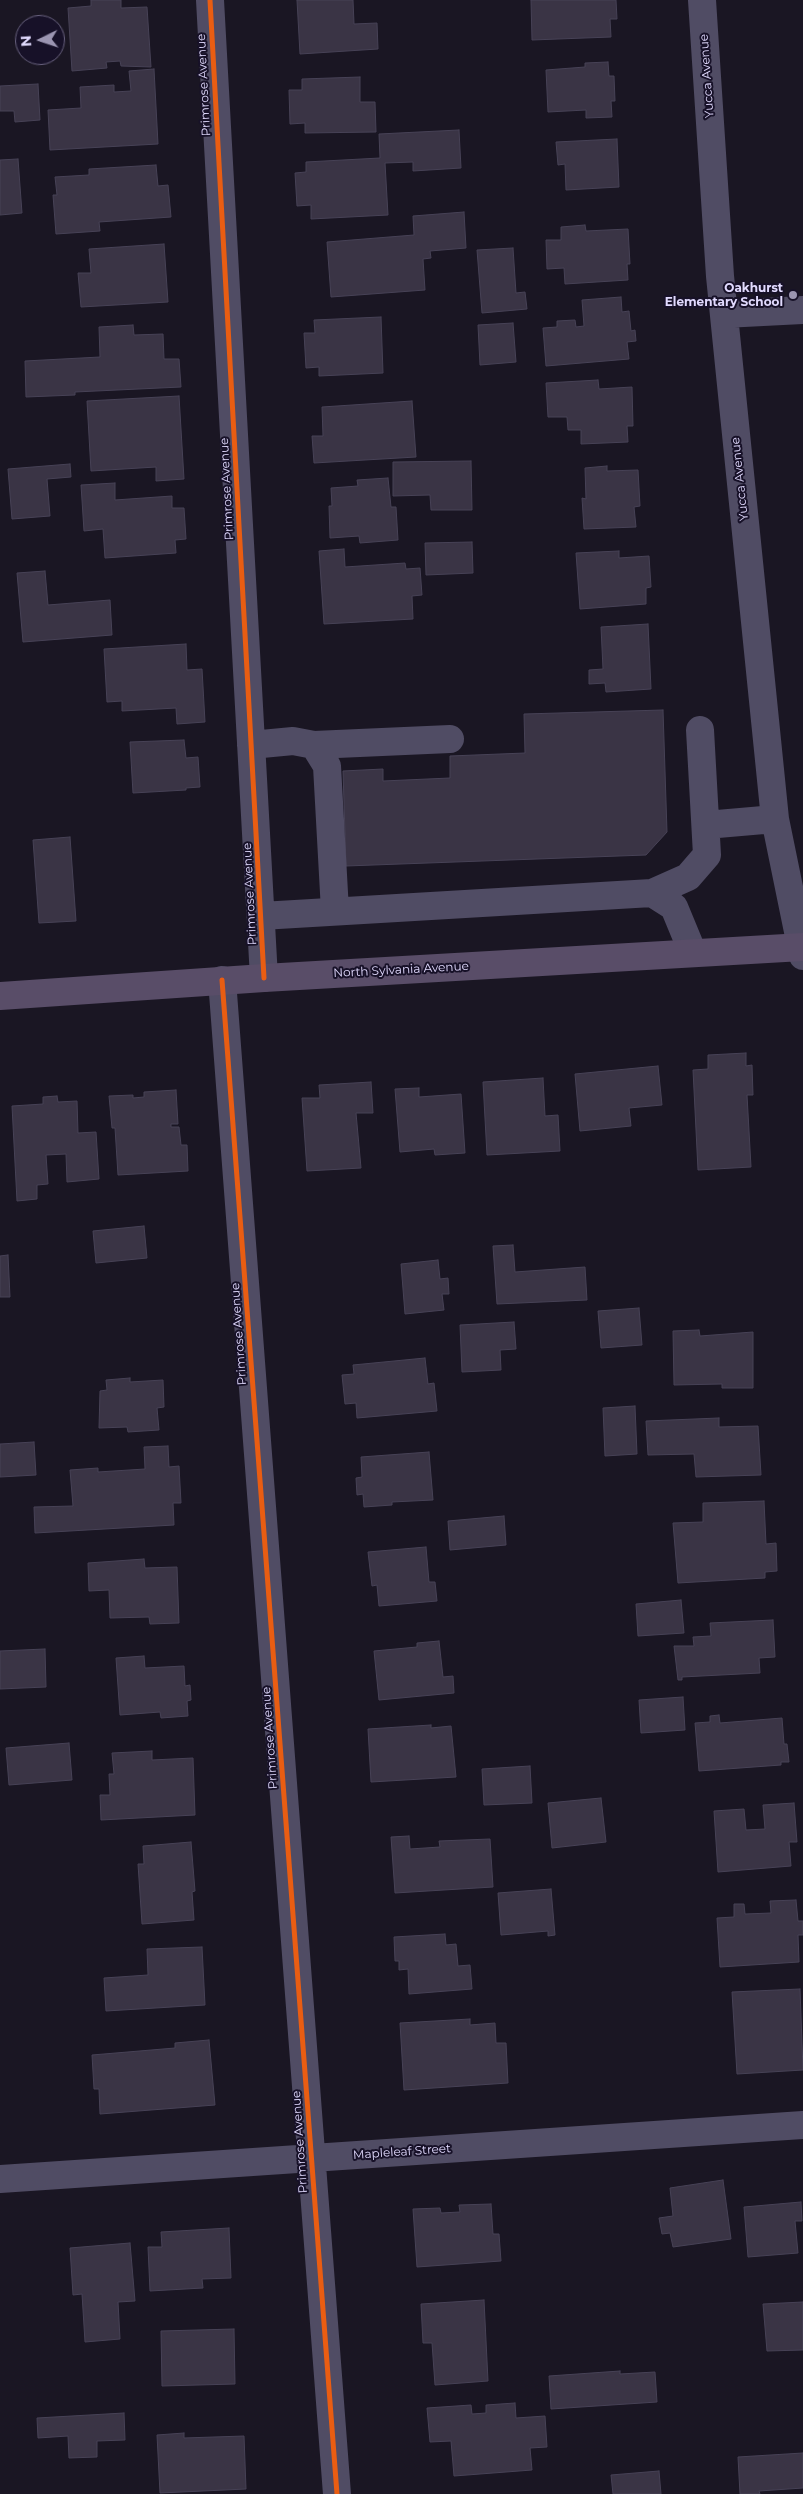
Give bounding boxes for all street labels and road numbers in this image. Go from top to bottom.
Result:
street label: Primrose Avenue [194,33,214,137]
street label: Yucca Avenue [697,34,717,118]
street label: Yucca Avenue [728,436,752,522]
street label: Primrose Avenue [217,437,237,541]
street label: Primrose Avenue [240,842,260,946]
street label: North Sylvania Avenue [333,959,469,981]
street label: Primrose Avenue [228,1282,250,1386]
street label: Primrose Avenue [259,1686,281,1790]
street label: Primrose Avenue [289,2090,311,2194]
street label: Mapleleaf Street [353,2141,451,2163]

